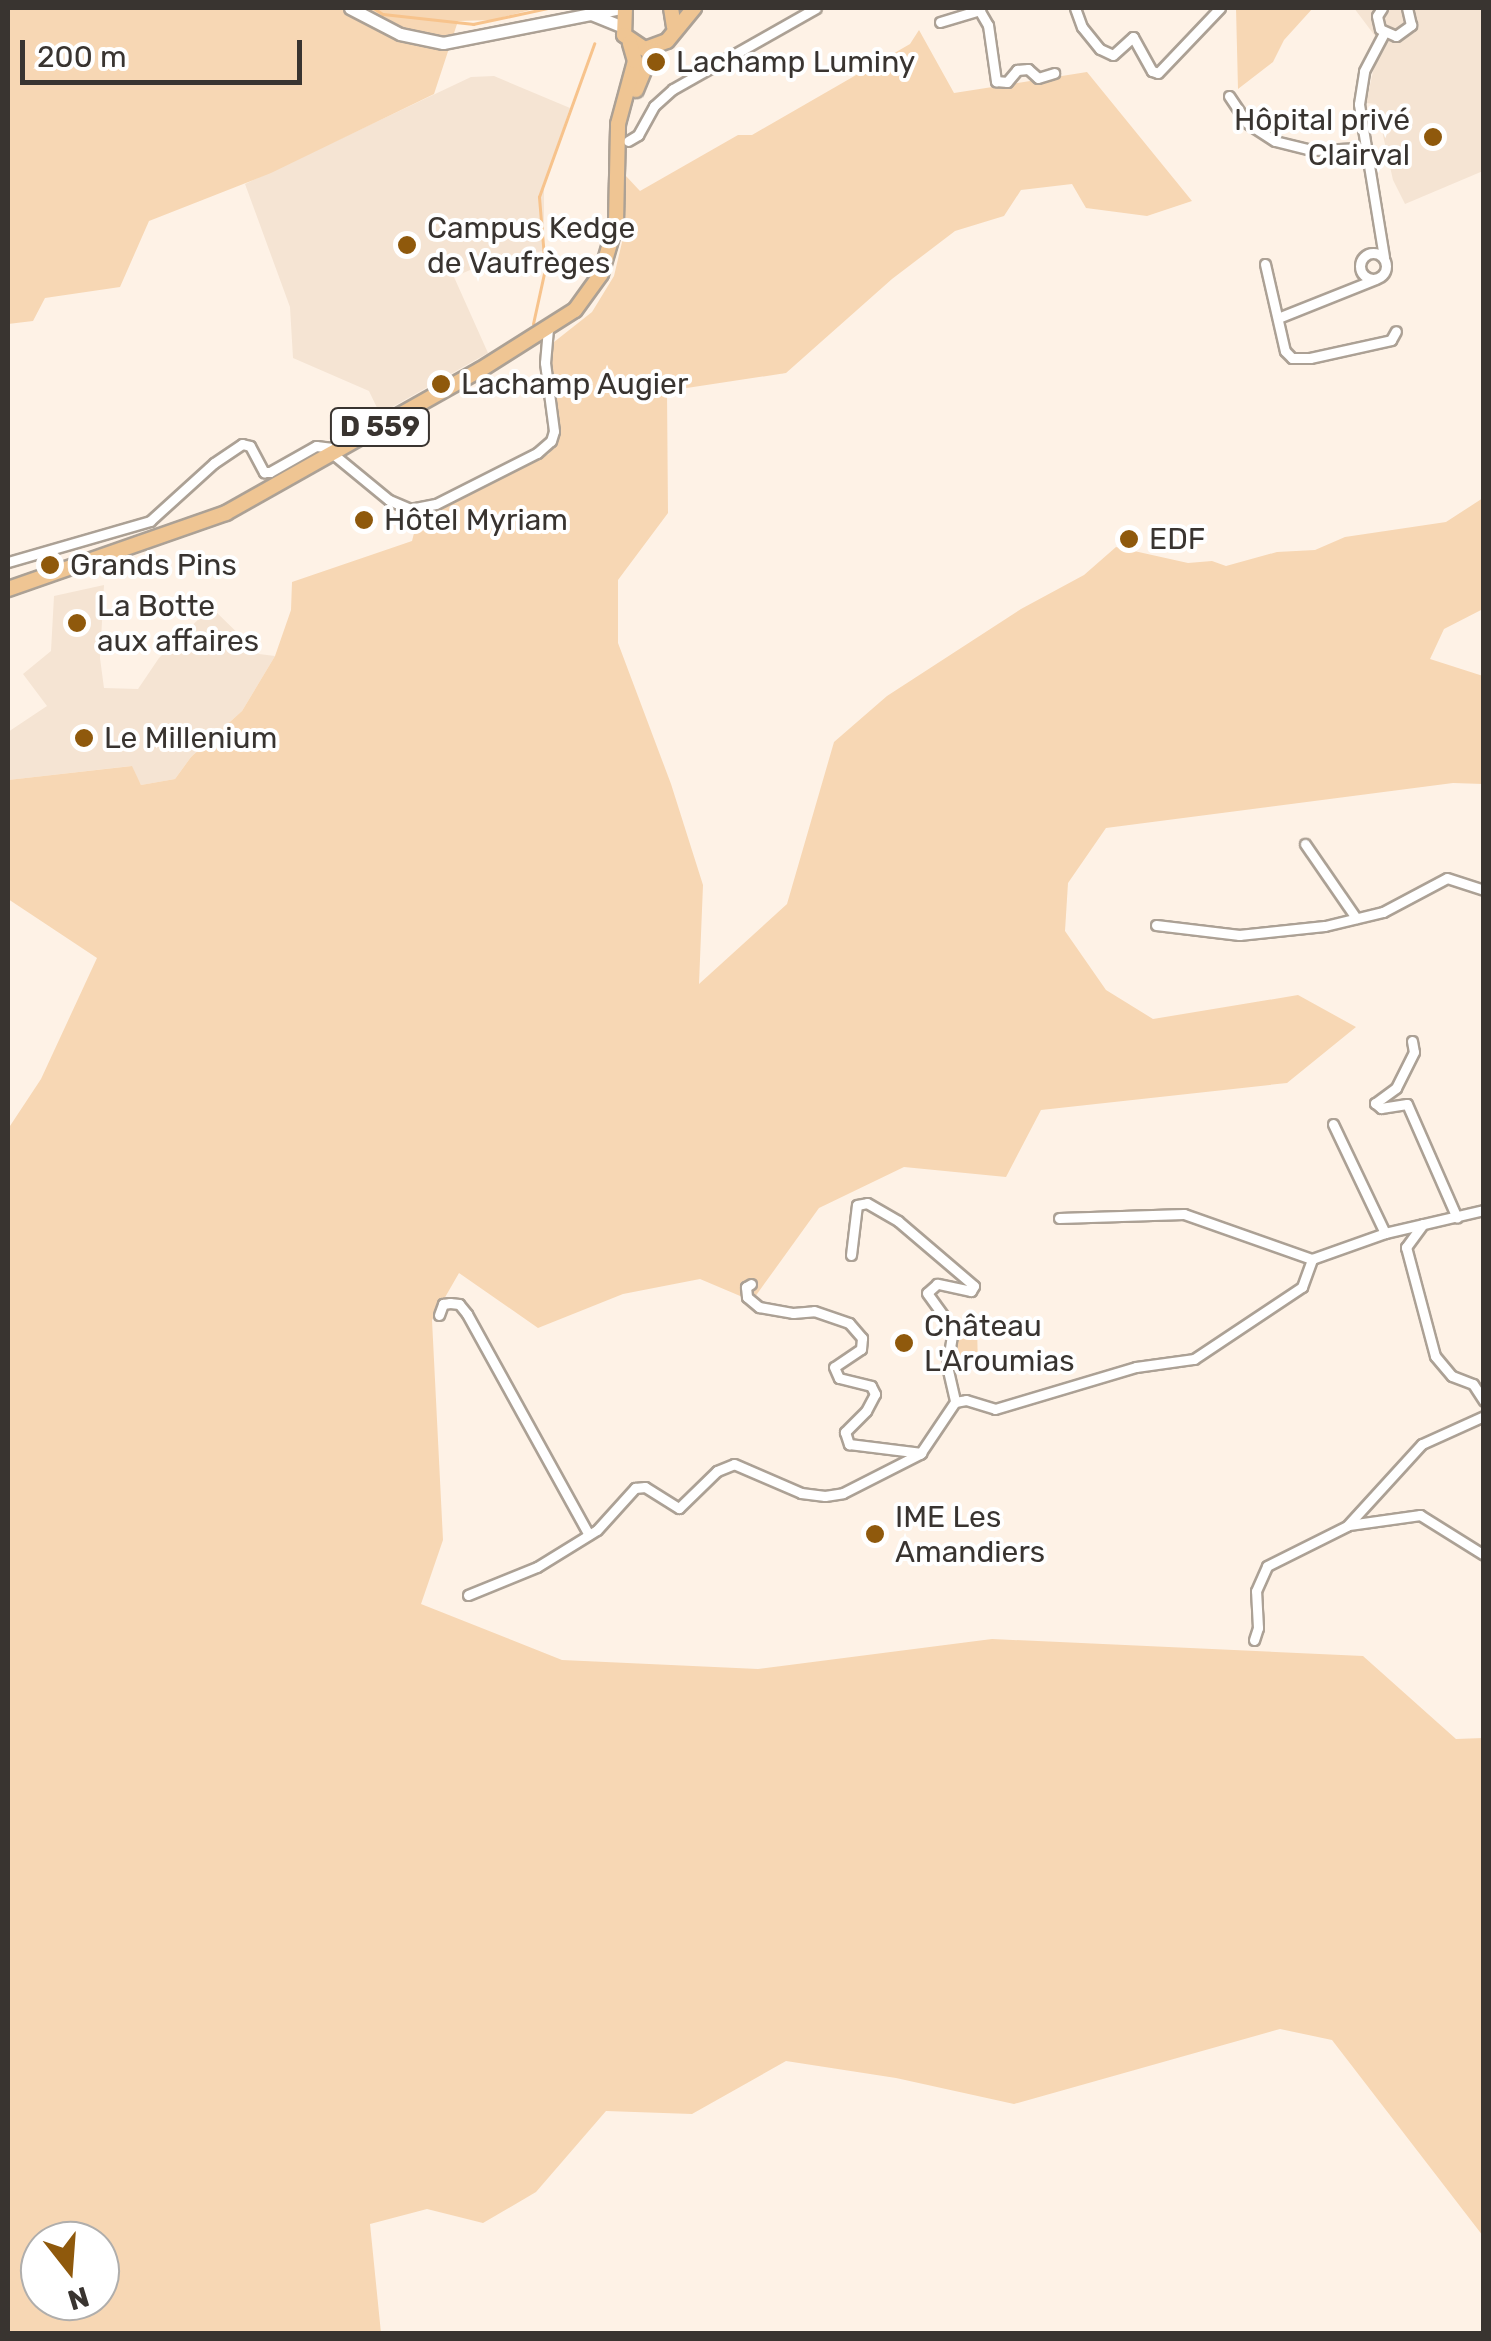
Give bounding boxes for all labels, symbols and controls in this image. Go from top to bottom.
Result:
scale bar [25,20,308,82]
text: 200 m [37,39,127,75]
place label: Lachamp Luminy [676,44,915,80]
marker: Lachamp Luminy [645,51,667,73]
place label: Hôpital privé Clairval [1234,102,1410,172]
marker: Hôpital privé Clairval [1420,124,1446,150]
place label: Campus Kedge de Vaufrèges [427,210,635,280]
marker: Campus Kedge de Vaufrèges [396,234,418,256]
place label: Lachamp Augier [461,366,689,402]
marker: Lachamp Augier [430,373,452,395]
road number: D 559 [328,404,432,450]
place label: Hôtel Myriam [384,502,568,538]
marker: Hôtel Myriam [353,509,375,531]
place label: EDF [1149,521,1205,557]
marker: EDF [1118,528,1140,550]
place label: Grands Pins [70,547,237,583]
marker: Grands Pins [39,554,61,576]
place label: La Botte aux affaires [97,588,259,658]
marker: La Botte aux affaires [66,612,88,634]
place label: Le Millenium [104,720,277,756]
marker: Le Millenium [73,727,95,749]
place label: Château L'Aroumias [924,1308,1075,1378]
marker: Château L'Aroumias [893,1332,915,1354]
place label: IME Les Amandiers [895,1499,1045,1570]
marker: IME Les Amandiers [864,1523,886,1545]
north arrow [20,2221,120,2321]
text: N [64,2280,93,2317]

